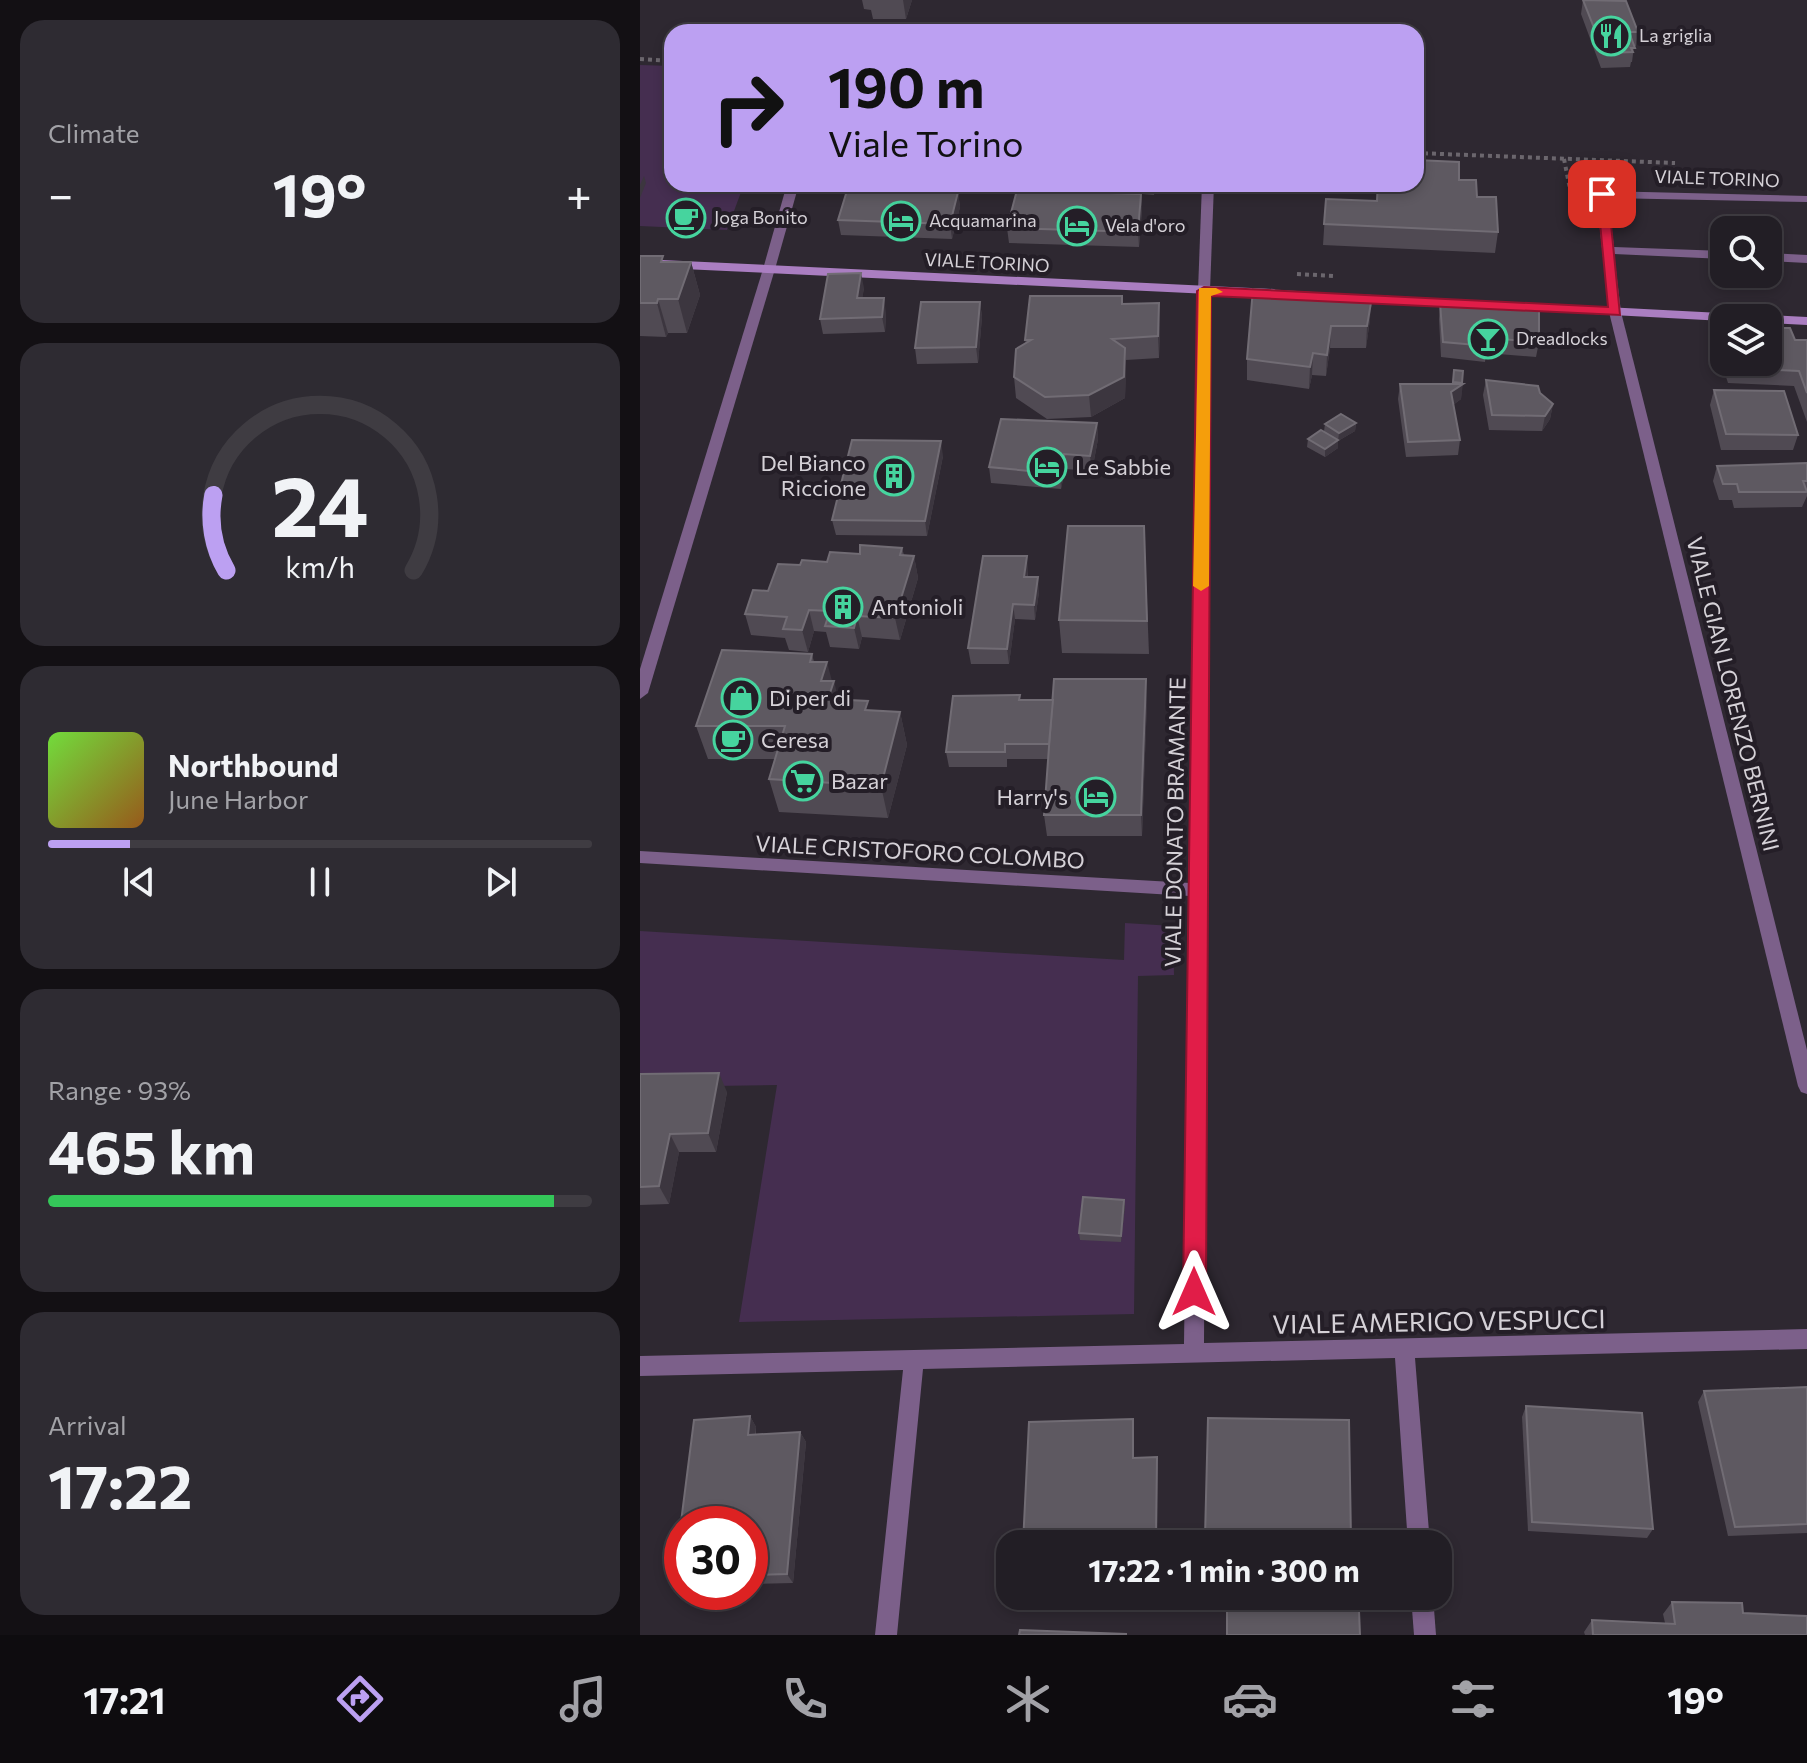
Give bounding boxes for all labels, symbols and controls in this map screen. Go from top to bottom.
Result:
restaurant icon: La griglia [1590,15,1632,57]
place label: La griglia [1639,24,1712,46]
text: 190 m [828,51,985,120]
icon: right [696,56,800,160]
text: Climate [48,117,140,148]
text: Viale Torino [828,120,1023,164]
text: 19° [272,156,367,229]
pin [1568,160,1636,228]
street label: VIALE TORINO [1654,165,1780,191]
text: − [48,166,73,220]
text: + [566,166,592,220]
icon: arrive [1580,172,1624,216]
cafe icon: Joga Bonito [665,197,707,239]
hotel icon: Acquamarina [880,200,922,242]
hotel icon: Vela d'oro [1056,205,1098,247]
place label: Joga Bonito [714,206,808,228]
place label: Acquamarina [929,209,1037,231]
place label: Vela d'oro [1105,214,1185,236]
map controls [1710,216,1782,376]
button: search [1710,216,1782,288]
street label: VIALE TORINO [924,248,1050,276]
button: layers [1710,304,1782,376]
bar icon: Dreadlocks [1467,318,1509,360]
place label: Dreadlocks [1516,327,1608,349]
hotel icon: Le Sabbie [1026,446,1068,488]
place label: Del Bianco Riccione [760,449,866,501]
text: 24 [271,451,369,553]
place label: Le Sabbie [1075,453,1171,480]
building icon: Del Bianco Riccione [873,455,915,497]
street label: VIALE GIAN LORENZO BERNINI [1681,534,1786,854]
text: km/h [285,549,355,584]
building icon: Antonioli [822,586,864,628]
place label: Antonioli [871,593,963,620]
shop icon: Di per di [720,677,762,719]
street label: VIALE DONATO BRAMANTE [1158,677,1191,967]
place label: Di per di [769,684,851,711]
cafe icon: Ceresa [712,719,754,761]
place label: Ceresa [761,726,829,753]
text: Northbound [168,746,339,783]
supermarket icon: Bazar [782,760,824,802]
place label: Bazar [831,767,888,794]
hotel icon: Harry's [1075,776,1117,818]
text: June Harbor [168,783,308,814]
place label: Harry's [997,783,1068,810]
street label: VIALE CRISTOFORO COLOMBO [755,829,1085,874]
icon: previous [117,860,161,904]
icon: pause [298,860,342,904]
icon: next [479,860,523,904]
text: Range · 93% [48,1074,191,1105]
text: 465 km [48,1113,255,1186]
position arrow [1152,1250,1236,1334]
street label: VIALE AMERIGO VESPUCCI [1272,1302,1606,1339]
text: Arrival [48,1409,127,1440]
text: 17:22 [48,1448,192,1521]
speed limit sign: 30 [664,1506,768,1610]
text: 17:22 · 1 min · 300 m [1088,1551,1360,1588]
icon: directions [332,1671,388,1727]
icon: music [555,1671,611,1727]
icon: phone [777,1671,833,1727]
icon: climate [1000,1671,1056,1727]
icon: car [1222,1671,1278,1727]
icon: filters [1445,1671,1501,1727]
text: 17:21 [83,1677,166,1721]
text: 19° [1667,1677,1724,1721]

